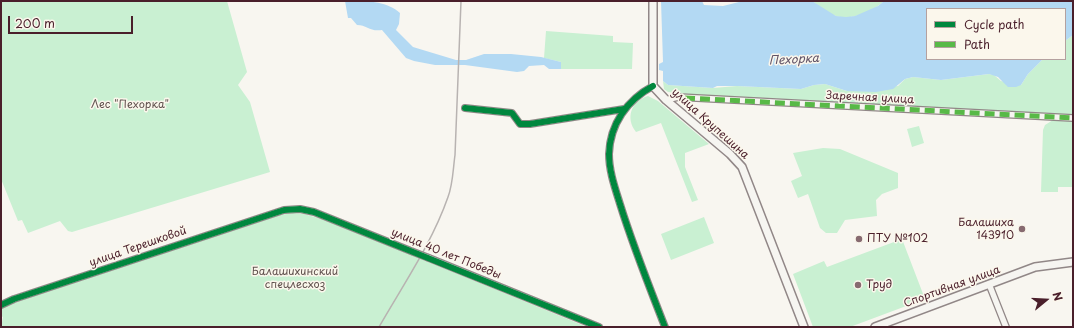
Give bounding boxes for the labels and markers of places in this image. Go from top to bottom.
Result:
place label: Балашиха 143910 [958,216,1014,242]
marker: Балашиха 143910 [1017,224,1027,234]
place label: ПТУ №102 [867,232,928,246]
marker: ПТУ №102 [854,234,864,244]
place label: Труд [866,278,892,292]
marker: Труд [853,280,863,290]

